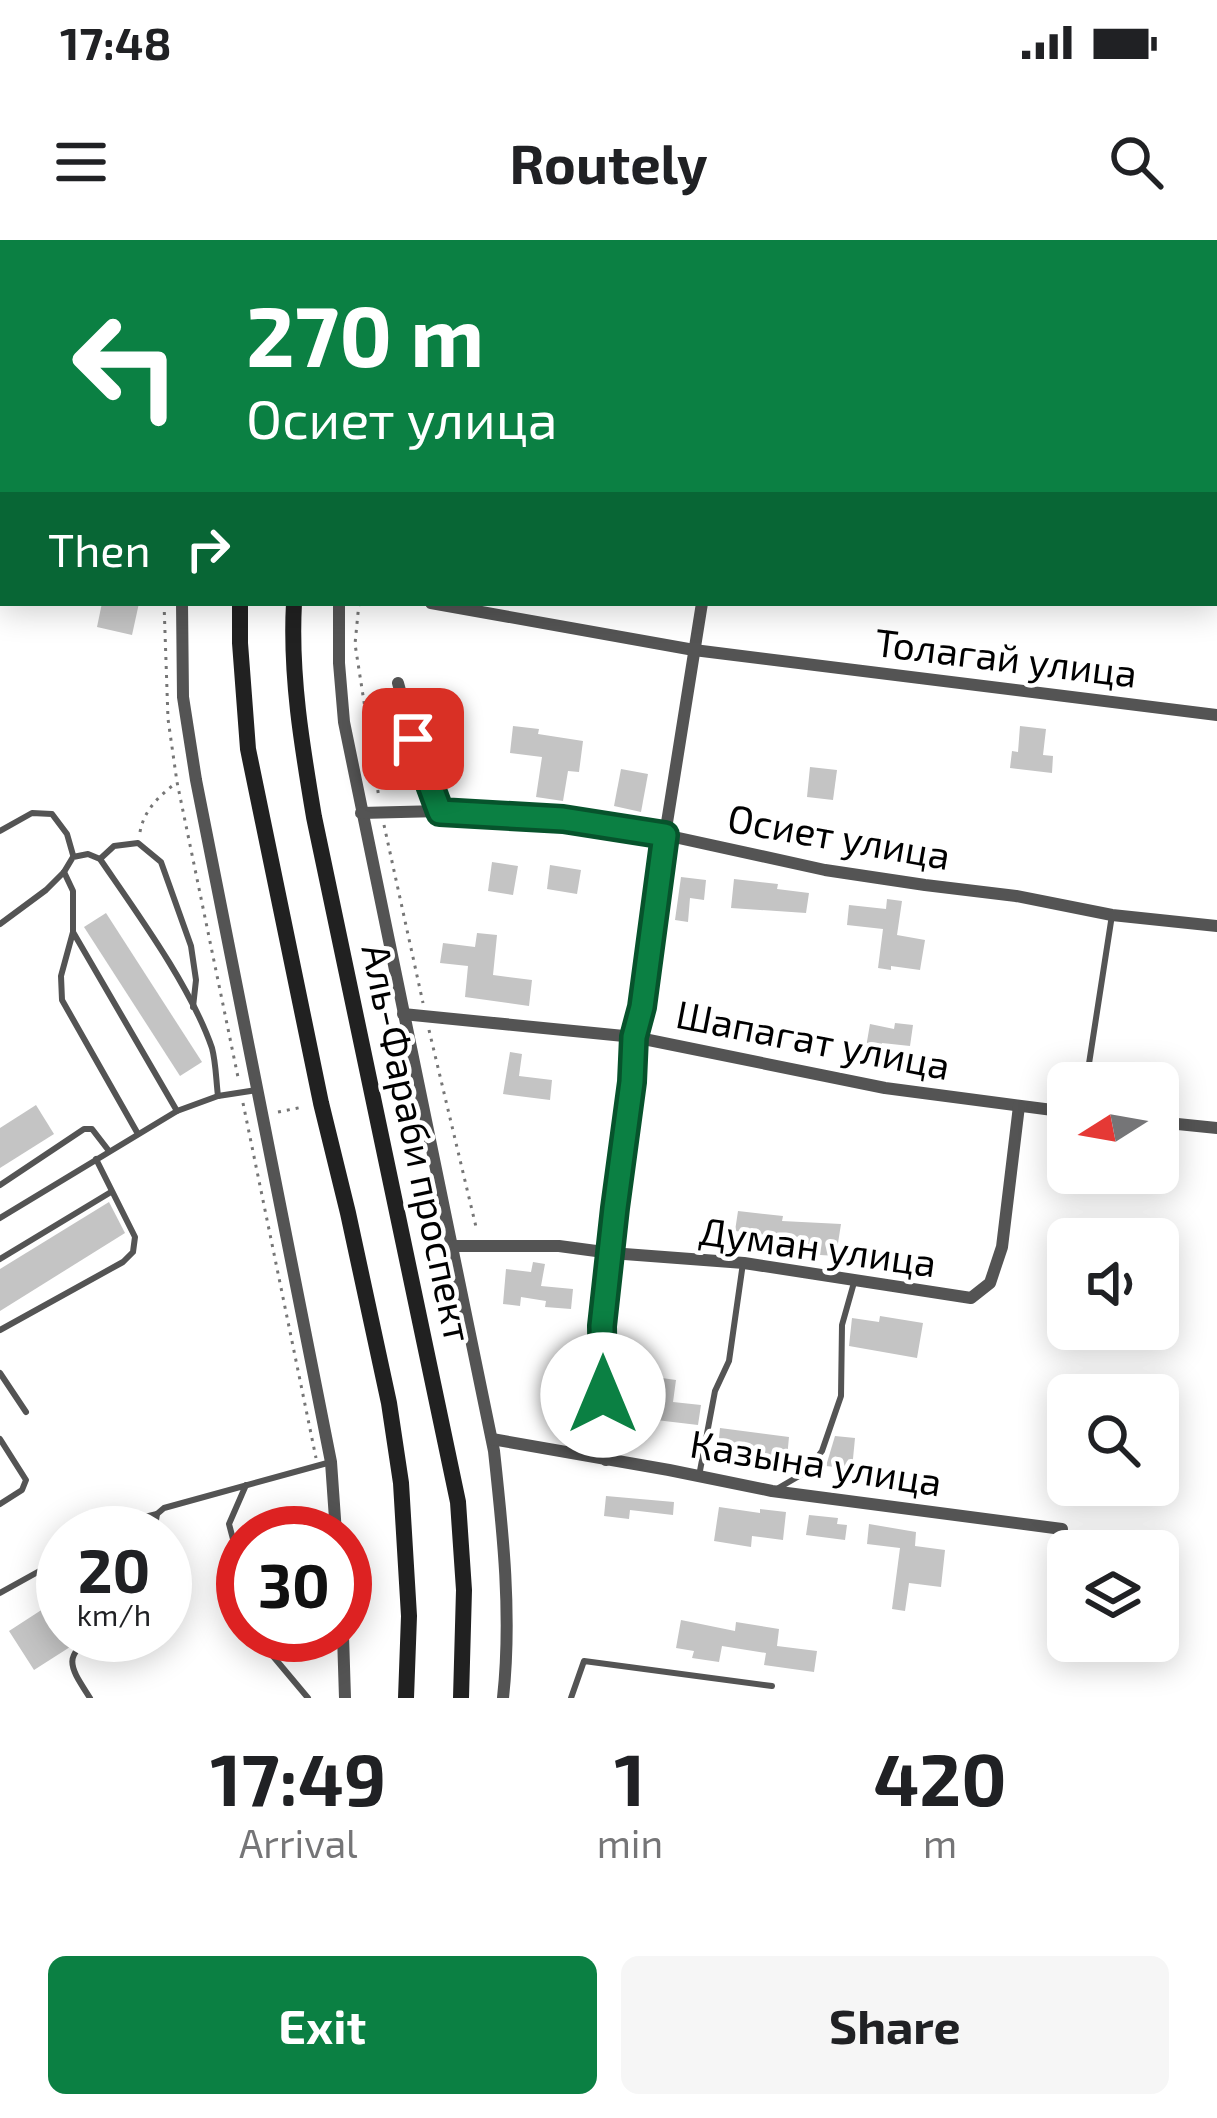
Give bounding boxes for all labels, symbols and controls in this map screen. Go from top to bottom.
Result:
text: 17:48 [60,15,171,69]
icon: menu [48,129,114,195]
icon: search [1103,129,1169,195]
text: Routely [509,130,708,195]
text: 270 m [246,283,484,384]
icon: left [48,288,204,444]
text: Осиет улица [246,385,558,450]
icon: right [175,516,241,582]
text: Then [48,522,151,576]
street label: Толагай улица [872,617,1140,697]
pin [362,688,464,790]
icon: arrive [380,706,446,772]
street label: Осиет улица [724,793,954,879]
street label: Аль-Фараби проспект [353,939,484,1346]
street label: Шапагат улица [672,989,954,1089]
north arrow [1047,1062,1179,1194]
map controls [1047,1062,1179,1662]
street label: Думан улица [697,1206,940,1286]
button: sound [1047,1218,1179,1350]
position arrow [540,1332,666,1458]
button: search [1047,1374,1179,1506]
street label: Казына улица [687,1418,945,1506]
speed limit sign: 30 [216,1506,372,1662]
button: layers [1047,1530,1179,1662]
text: 20 [78,1533,150,1605]
text: km/h [77,1596,151,1632]
text: 17:49 [210,1734,386,1820]
text: 1 [614,1734,645,1820]
text: 420 [874,1734,1007,1820]
text: Arrival [239,1819,358,1866]
text: min [597,1819,663,1866]
text: m [923,1819,957,1866]
button: Exit [48,1956,597,2094]
button: Share [621,1956,1169,2094]

